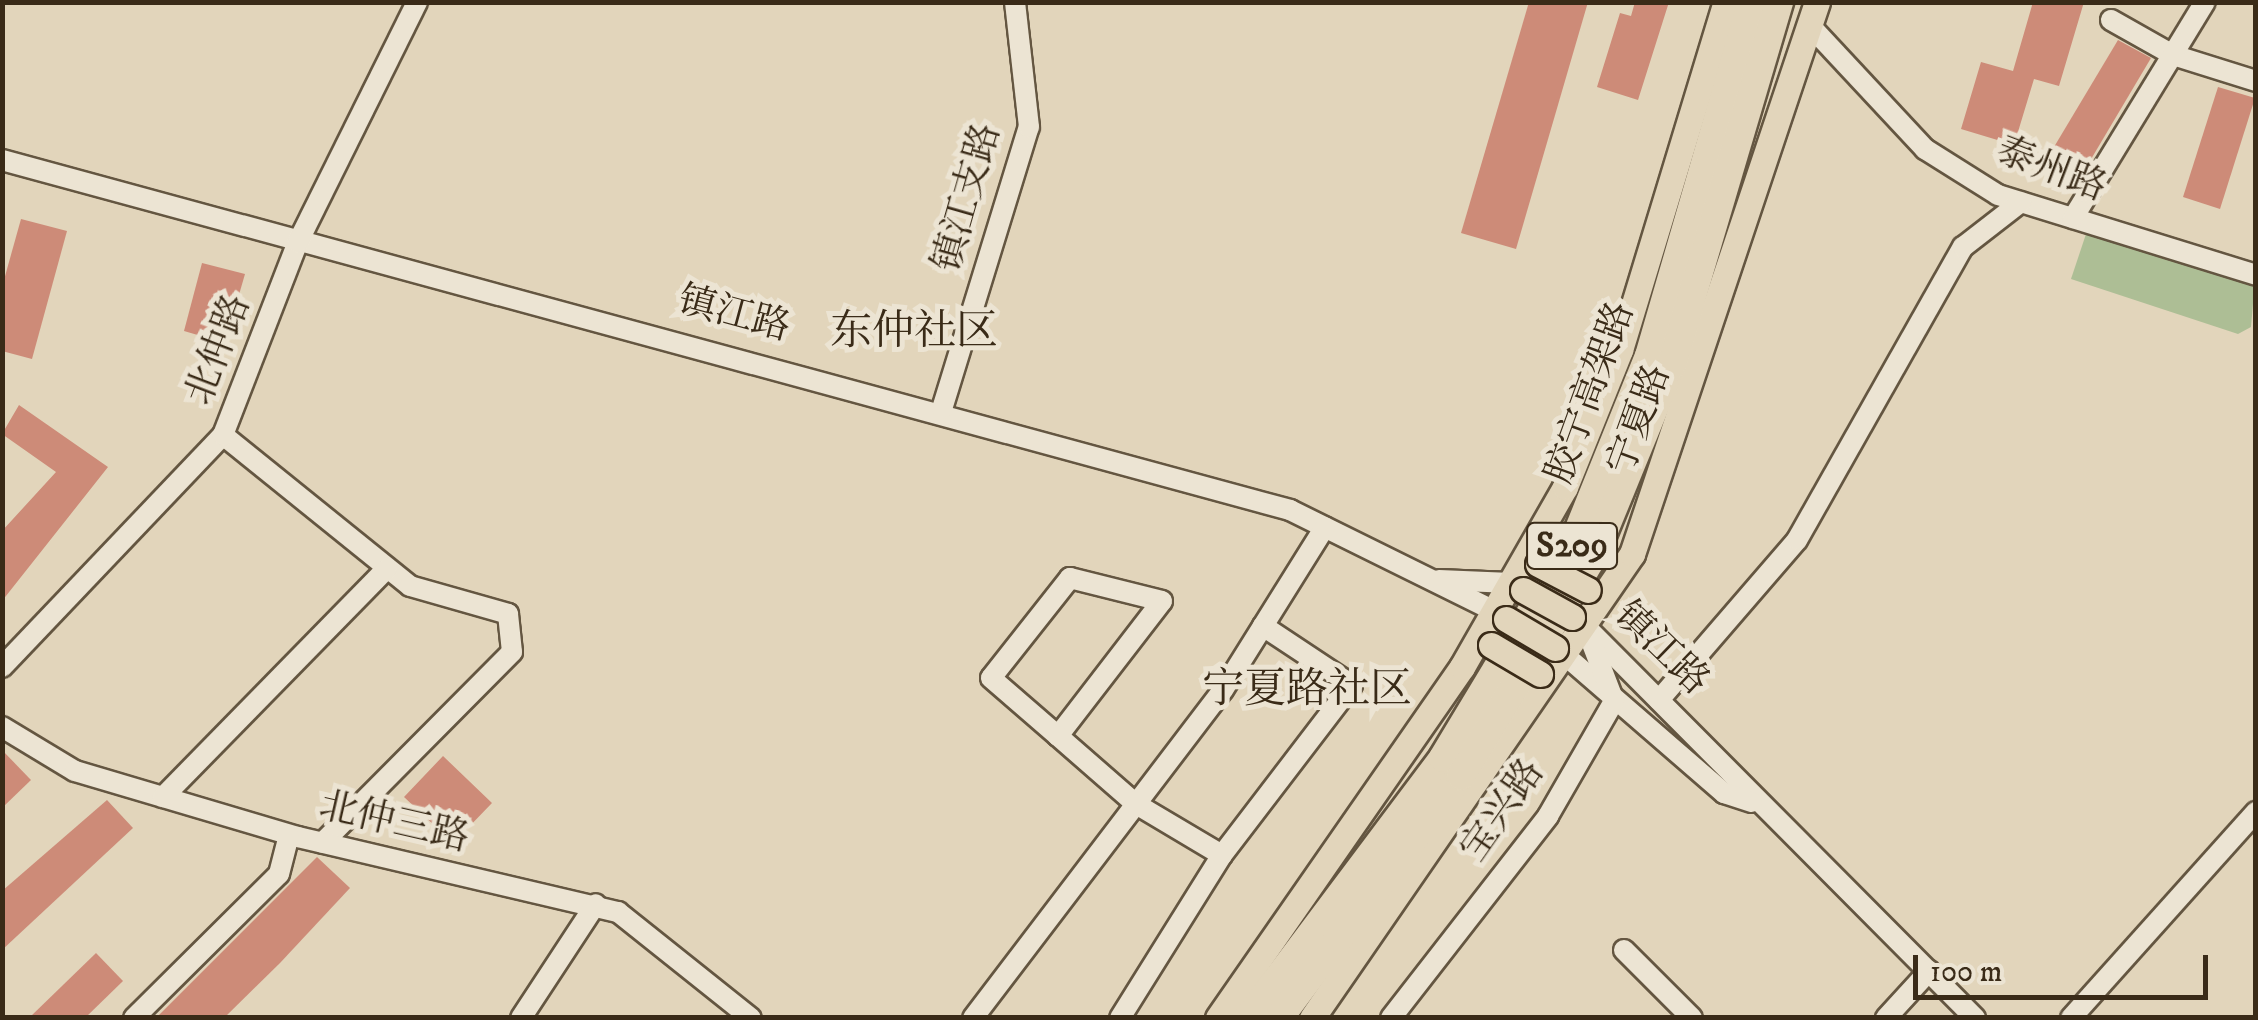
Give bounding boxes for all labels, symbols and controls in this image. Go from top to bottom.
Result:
street label: 镇江支路 [925,119,1011,277]
street label: 泰州路 [1990,128,2112,212]
street label: 镇江路 [673,278,795,352]
street label: 北仲路 [177,289,261,411]
street label: 胶宁高架路 [1537,296,1645,490]
district label: 东仲社区 [830,307,998,357]
street label: 宁夏路 [1599,359,1681,481]
road number: S209 [1524,516,1620,576]
street label: 镇江路 [1604,593,1718,705]
district label: 宁夏路社区 [1202,665,1412,715]
street label: 宝兴路 [1452,751,1554,871]
street label: 北仲三路 [315,784,473,862]
scale bar [1918,935,2213,997]
text: 100 m [1930,954,2002,991]

